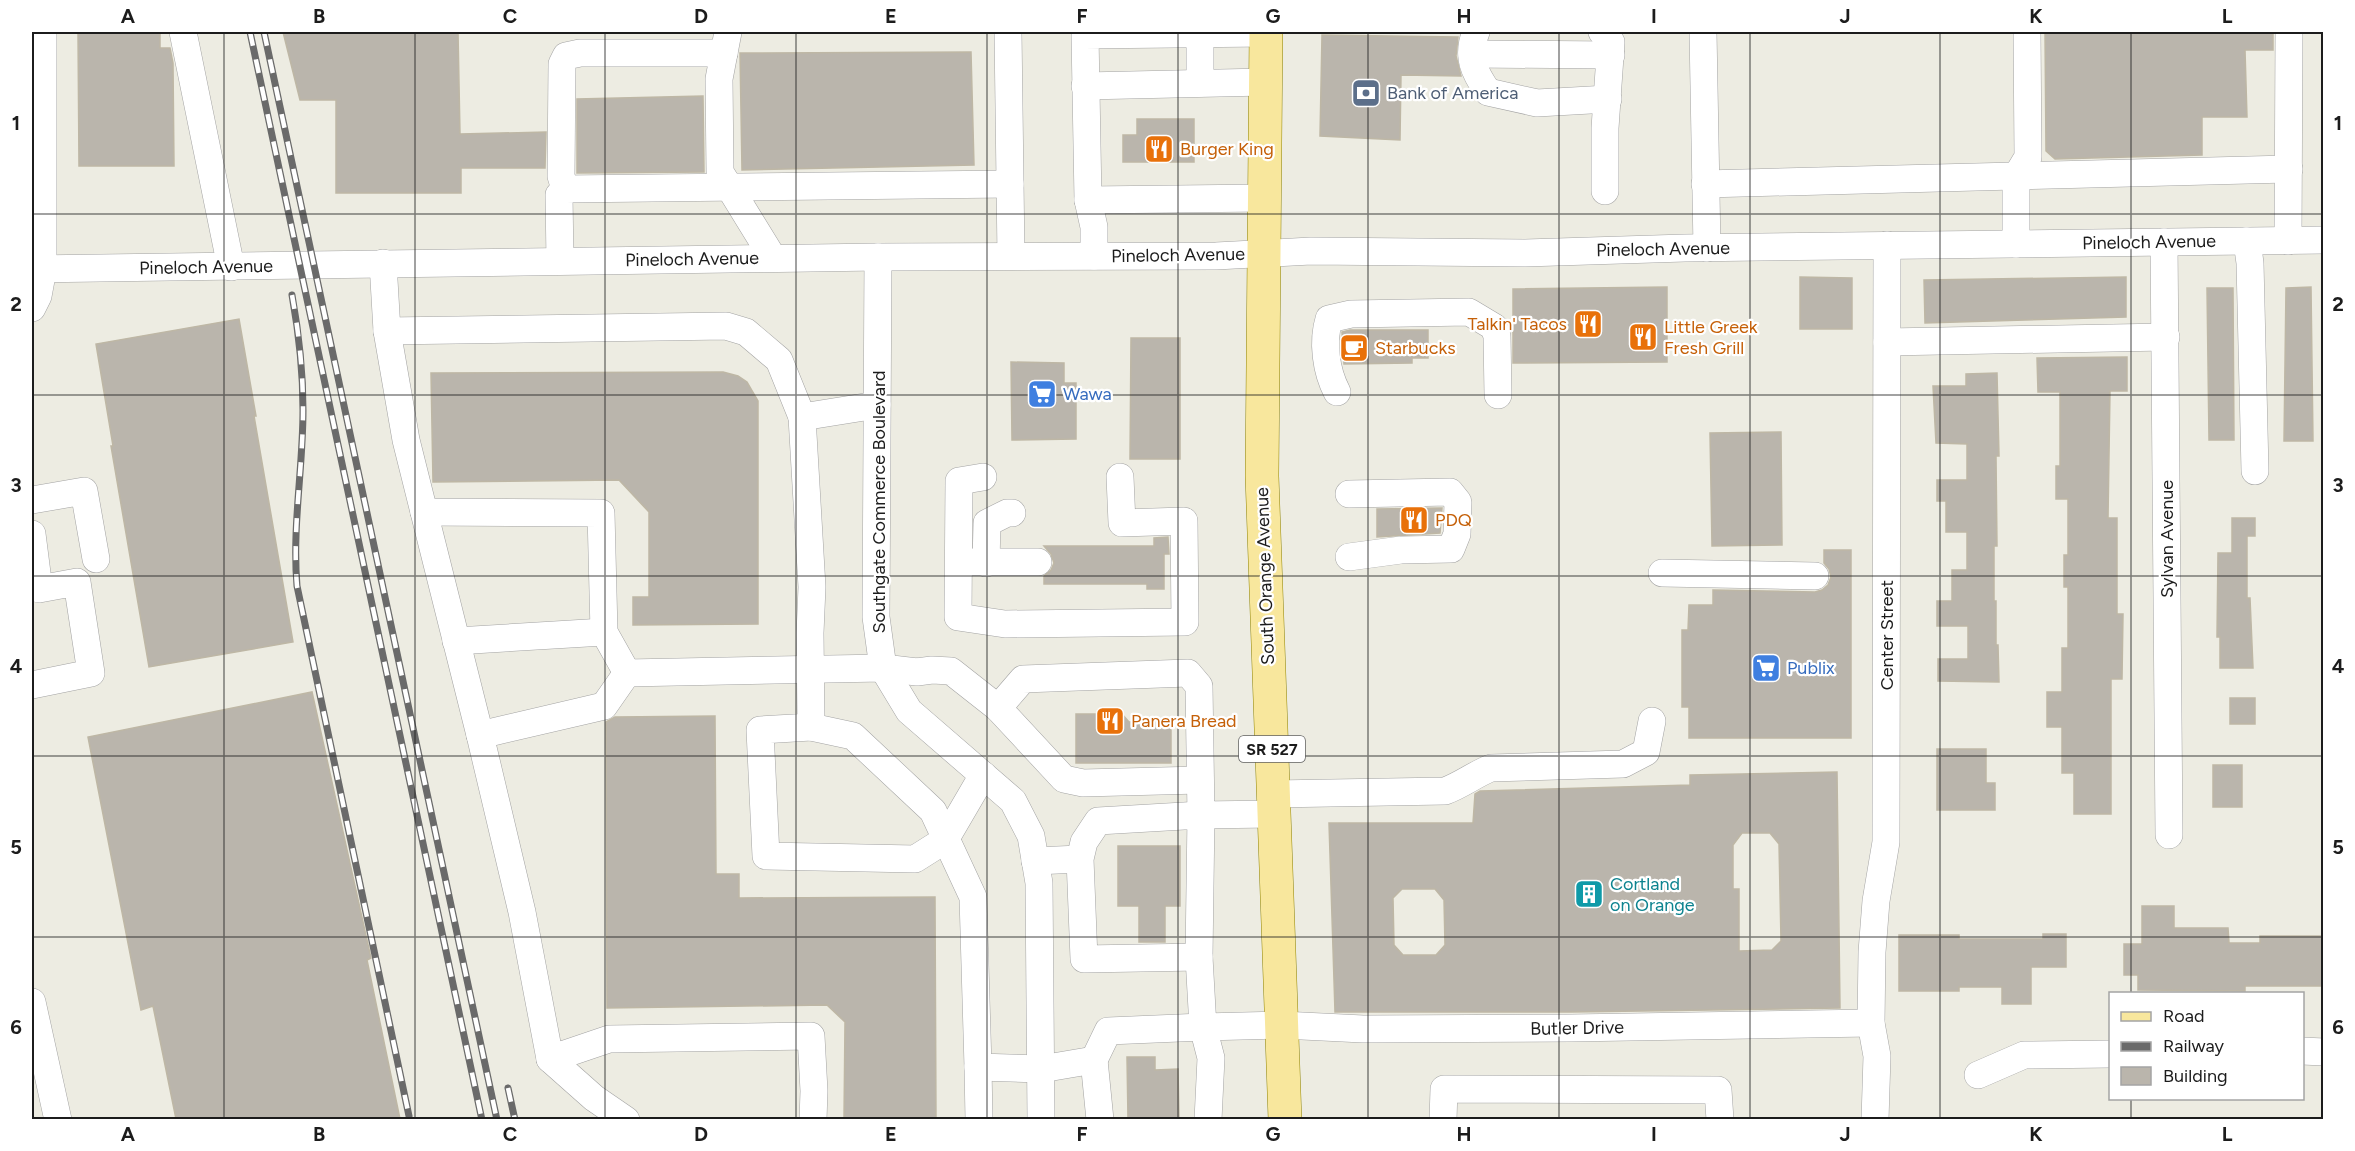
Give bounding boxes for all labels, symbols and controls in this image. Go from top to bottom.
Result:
text: A [121,4,136,28]
text: B [313,4,325,28]
text: C [503,4,517,28]
text: D [694,4,708,28]
text: E [885,4,897,28]
text: F [1076,4,1088,28]
text: G [1266,4,1281,28]
text: H [1457,4,1472,28]
text: I [1651,4,1657,28]
text: J [1839,4,1851,28]
text: K [2029,4,2043,28]
text: L [2222,4,2233,28]
bank icon: Bank of America [1350,77,1382,109]
place label: Bank of America [1387,82,1518,104]
text: 1 [12,111,20,135]
text: 1 [2334,111,2342,135]
restaurant icon: Burger King [1143,133,1175,165]
place label: Burger King [1180,138,1274,160]
street label: Pineloch Avenue [2082,230,2216,254]
street label: Pineloch Avenue [1596,237,1730,261]
street label: Pineloch Avenue [1111,243,1245,267]
street label: Pineloch Avenue [625,247,759,271]
street label: Pineloch Avenue [139,255,273,279]
text: 2 [10,292,22,316]
text: 2 [2332,292,2344,316]
restaurant icon: Talkin' Tacos [1572,308,1604,340]
place label: Talkin' Tacos [1467,313,1567,335]
place label: Little Greek Fresh Grill [1664,316,1758,359]
restaurant icon: Little Greek Fresh Grill [1627,321,1659,353]
cafe icon: Starbucks [1338,332,1370,364]
place label: Starbucks [1375,337,1456,359]
street label: Southgate Commerce Boulevard [868,370,890,634]
supermarket icon: Wawa [1026,378,1058,410]
place label: Wawa [1063,383,1112,405]
text: 3 [10,473,22,497]
text: 3 [2332,473,2344,497]
street label: Sylvan Avenue [2156,480,2178,598]
street label: South Orange Avenue [1251,487,1279,665]
restaurant icon: PDQ [1398,504,1430,536]
place label: PDQ [1435,509,1472,531]
street label: Center Street [1876,580,1898,690]
supermarket icon: Publix [1750,652,1782,684]
text: 4 [10,654,23,678]
text: 4 [2332,654,2345,678]
place label: Publix [1787,657,1835,679]
restaurant icon: Panera Bread [1094,705,1126,737]
place label: Panera Bread [1131,710,1237,732]
road number: SR 527 [1239,736,1305,762]
text: 5 [10,835,22,859]
text: 5 [2332,835,2344,859]
place label: Cortland on Orange [1610,873,1695,916]
building icon: Cortland on Orange [1573,878,1605,910]
legend [2109,992,2304,1100]
text: Road [2163,1005,2204,1027]
text: 6 [10,1015,22,1039]
text: 6 [2332,1015,2344,1039]
street label: Butler Drive [1530,1016,1624,1040]
text: Railway [2163,1035,2225,1057]
text: Building [2163,1065,2228,1087]
text: A [121,1122,136,1146]
text: B [313,1122,325,1146]
text: C [503,1122,517,1146]
text: D [694,1122,708,1146]
text: E [885,1122,897,1146]
text: F [1076,1122,1088,1146]
text: G [1266,1122,1281,1146]
text: H [1457,1122,1472,1146]
text: I [1651,1122,1657,1146]
text: J [1839,1122,1851,1146]
text: K [2029,1122,2043,1146]
text: L [2222,1122,2233,1146]

